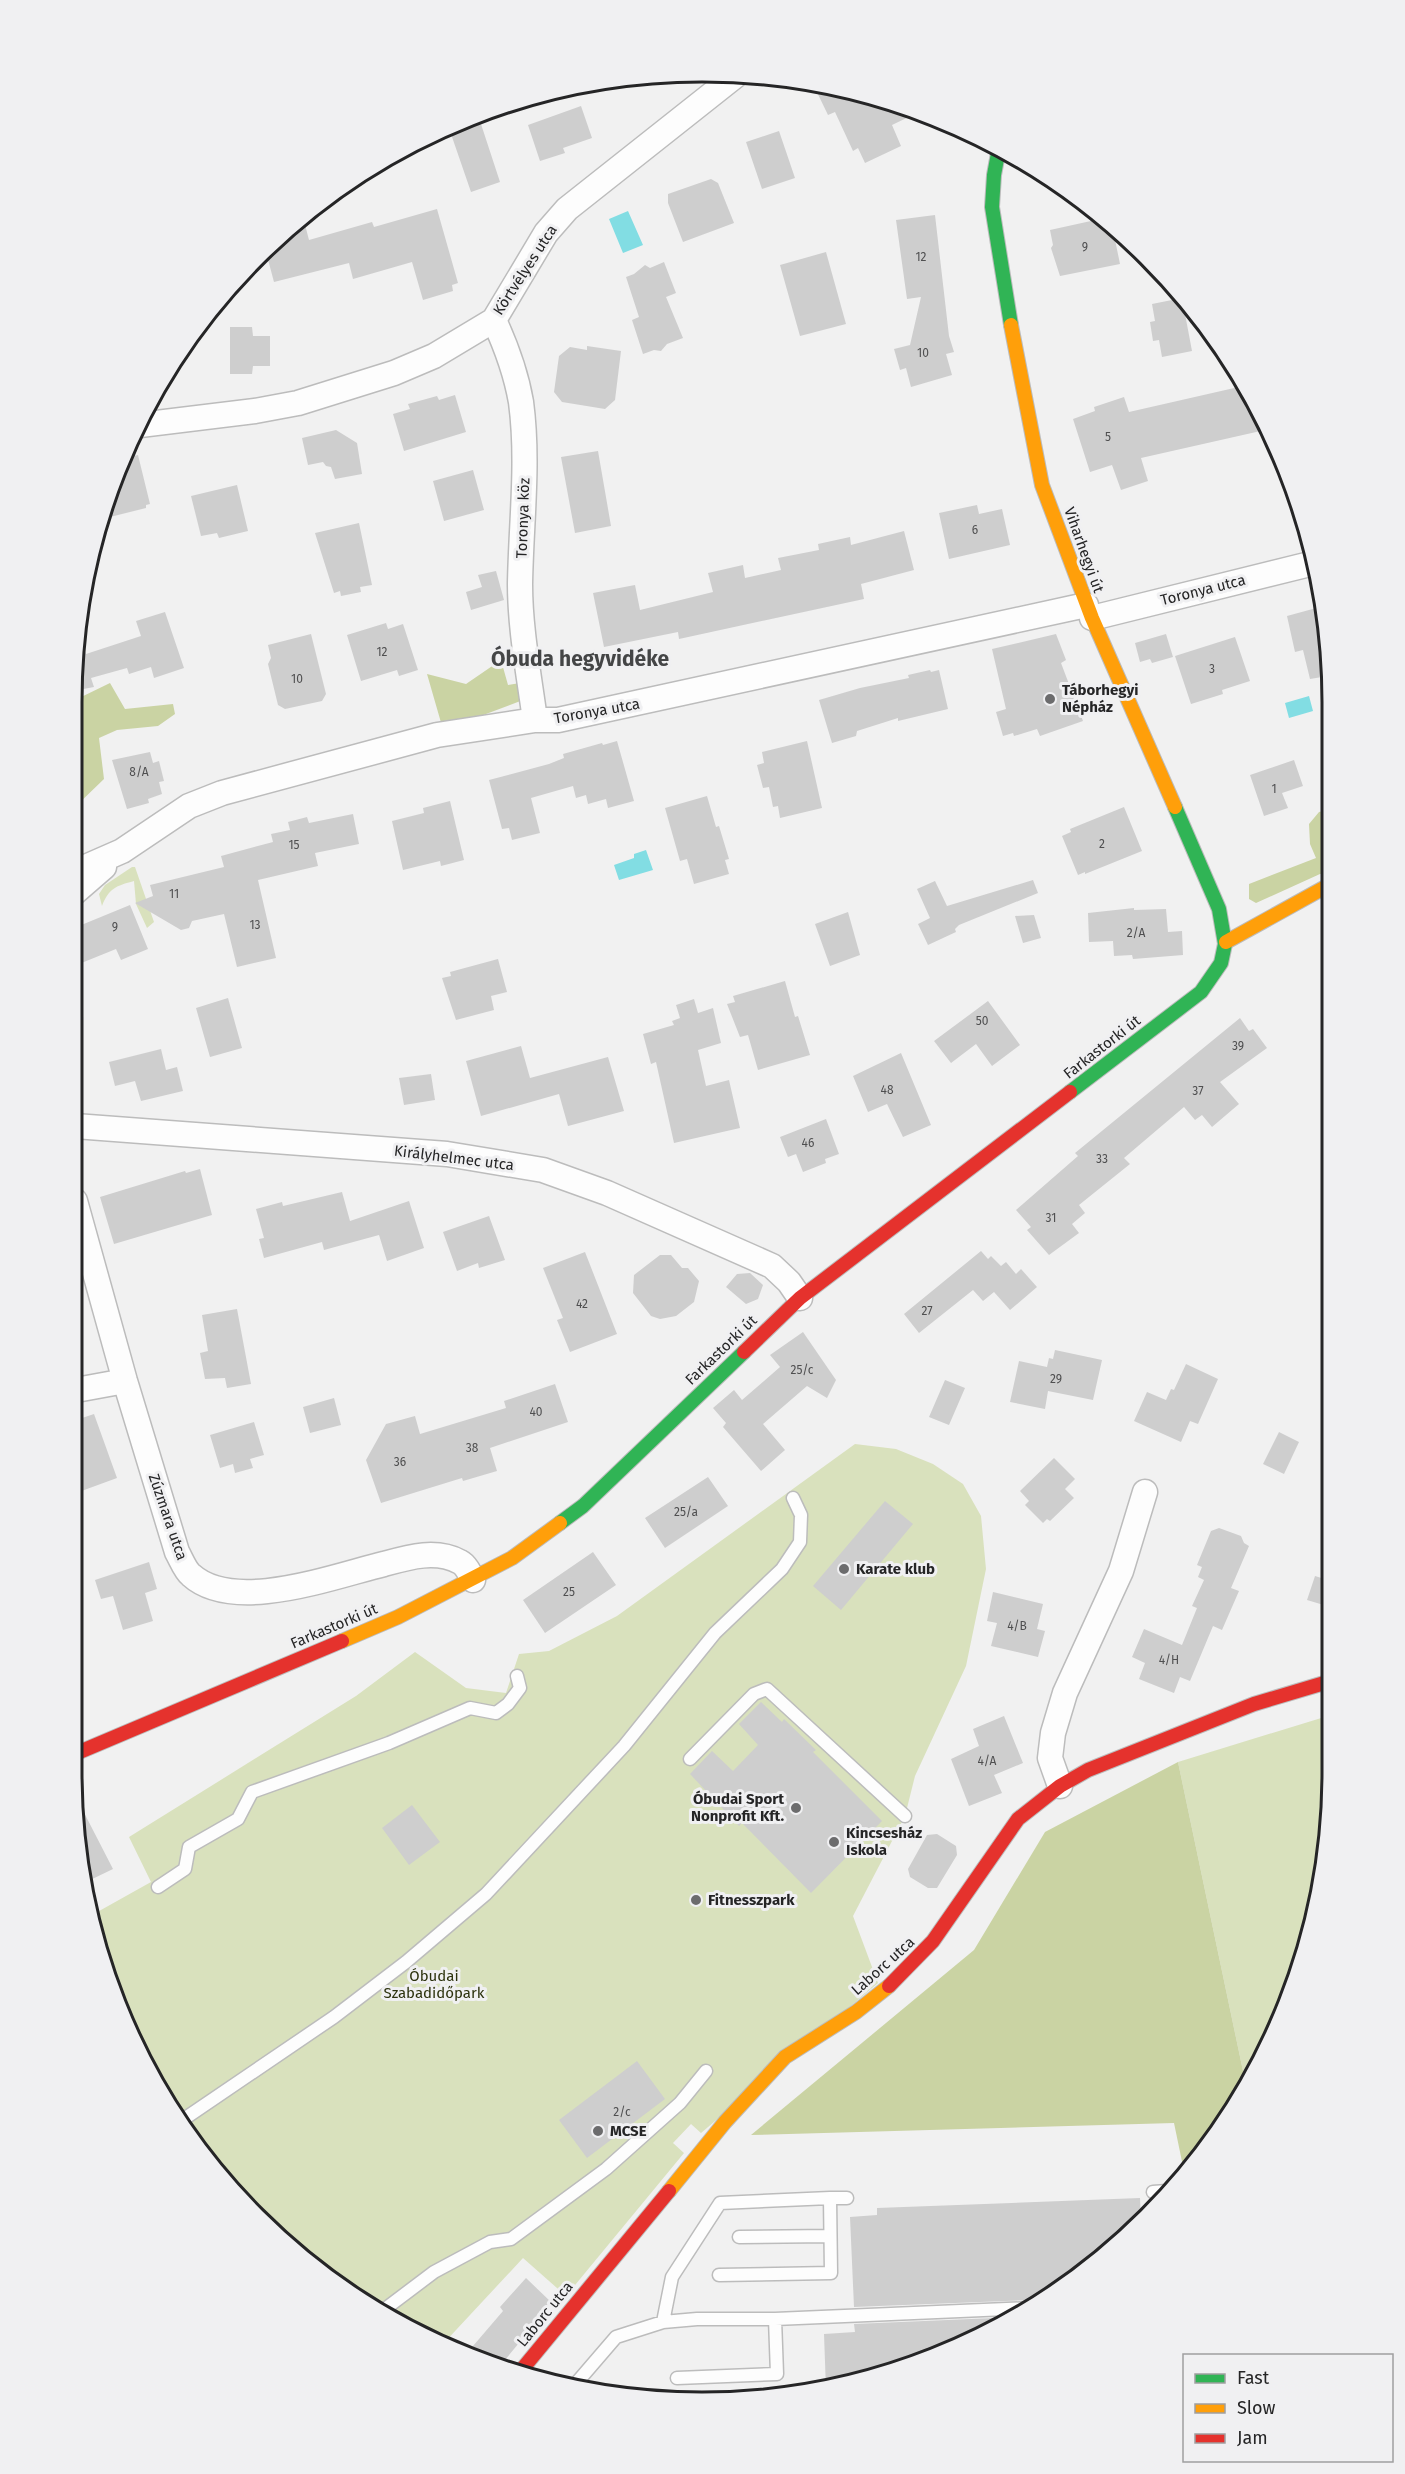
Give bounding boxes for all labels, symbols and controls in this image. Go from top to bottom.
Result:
street label: Körtvélyes utca [489,222,561,318]
house number: 9 [1082,240,1088,254]
house number: 12 [915,250,927,264]
house number: 10 [917,346,929,360]
house number: 5 [1105,430,1111,444]
street label: Toronya köz [513,477,533,559]
street label: Viharhegyi út [1060,505,1108,596]
house number: 6 [972,523,978,537]
street label: Toronya utca [1159,571,1247,609]
house number: 12 [376,645,388,659]
district label: Óbuda hegyvidéke [491,645,669,672]
house number: 3 [1209,662,1215,676]
house number: 10 [291,672,303,686]
place label: Táborhegyi Népház [1062,681,1139,716]
marker: Táborhegyi Népház [1043,692,1057,706]
street label: Toronya utca [553,695,641,727]
house number: 8/A [129,765,149,779]
house number: 1 [1271,782,1277,796]
house number: 2 [1099,837,1105,851]
house number: 15 [288,838,300,852]
house number: 11 [169,887,179,901]
house number: 13 [249,918,261,932]
house number: 9 [112,920,118,934]
house number: 2/A [1127,926,1145,940]
street label: Farkastorki út [1060,1011,1145,1083]
house number: 50 [976,1014,989,1028]
house number: 39 [1232,1039,1244,1053]
house number: 48 [881,1083,894,1097]
house number: 37 [1192,1084,1204,1098]
house number: 46 [802,1136,814,1150]
street label: Királyhelmec utca [393,1142,515,1174]
house number: 33 [1096,1152,1108,1166]
house number: 31 [1046,1211,1056,1225]
house number: 42 [576,1297,588,1311]
house number: 27 [921,1304,933,1318]
street label: Farkastorki út [681,1311,761,1389]
house number: 25/c [790,1363,814,1377]
house number: 29 [1050,1372,1062,1386]
house number: 40 [529,1405,543,1419]
house number: 38 [466,1441,479,1455]
house number: 36 [394,1455,406,1469]
street label: Zúzmara utca [145,1471,191,1563]
house number: 25/a [674,1505,698,1519]
place label: Karate klub [856,1560,935,1578]
marker: Karate klub [837,1562,851,1576]
house number: 25 [563,1585,575,1599]
street label: Farkastorki út [288,1599,381,1652]
house number: 4/B [1007,1619,1027,1633]
house number: 4/H [1159,1653,1179,1667]
house number: 4/A [978,1754,997,1768]
place label: Óbudai Sport Nonprofit Kft. [691,1790,784,1825]
marker: Óbudai Sport Nonprofit Kft. [789,1801,803,1815]
place label: Kincsesház Iskola [846,1824,922,1859]
marker: Kincsesház Iskola [827,1835,841,1849]
place label: Fitnesszpark [708,1891,795,1909]
marker: Fitnesszpark [689,1893,703,1907]
street label: Laborc utca [848,1933,918,1999]
park label: Óbudai Szabadidőpark [384,1967,485,2002]
house number: 2/c [613,2105,631,2119]
place label: MCSE [610,2122,647,2140]
marker: MCSE [591,2124,605,2138]
street label: Laborc utca [513,2278,577,2350]
legend [1183,2354,1393,2462]
text: Fast [1237,2367,1270,2389]
text: Slow [1237,2397,1276,2419]
text: Jam [1237,2427,1268,2449]

